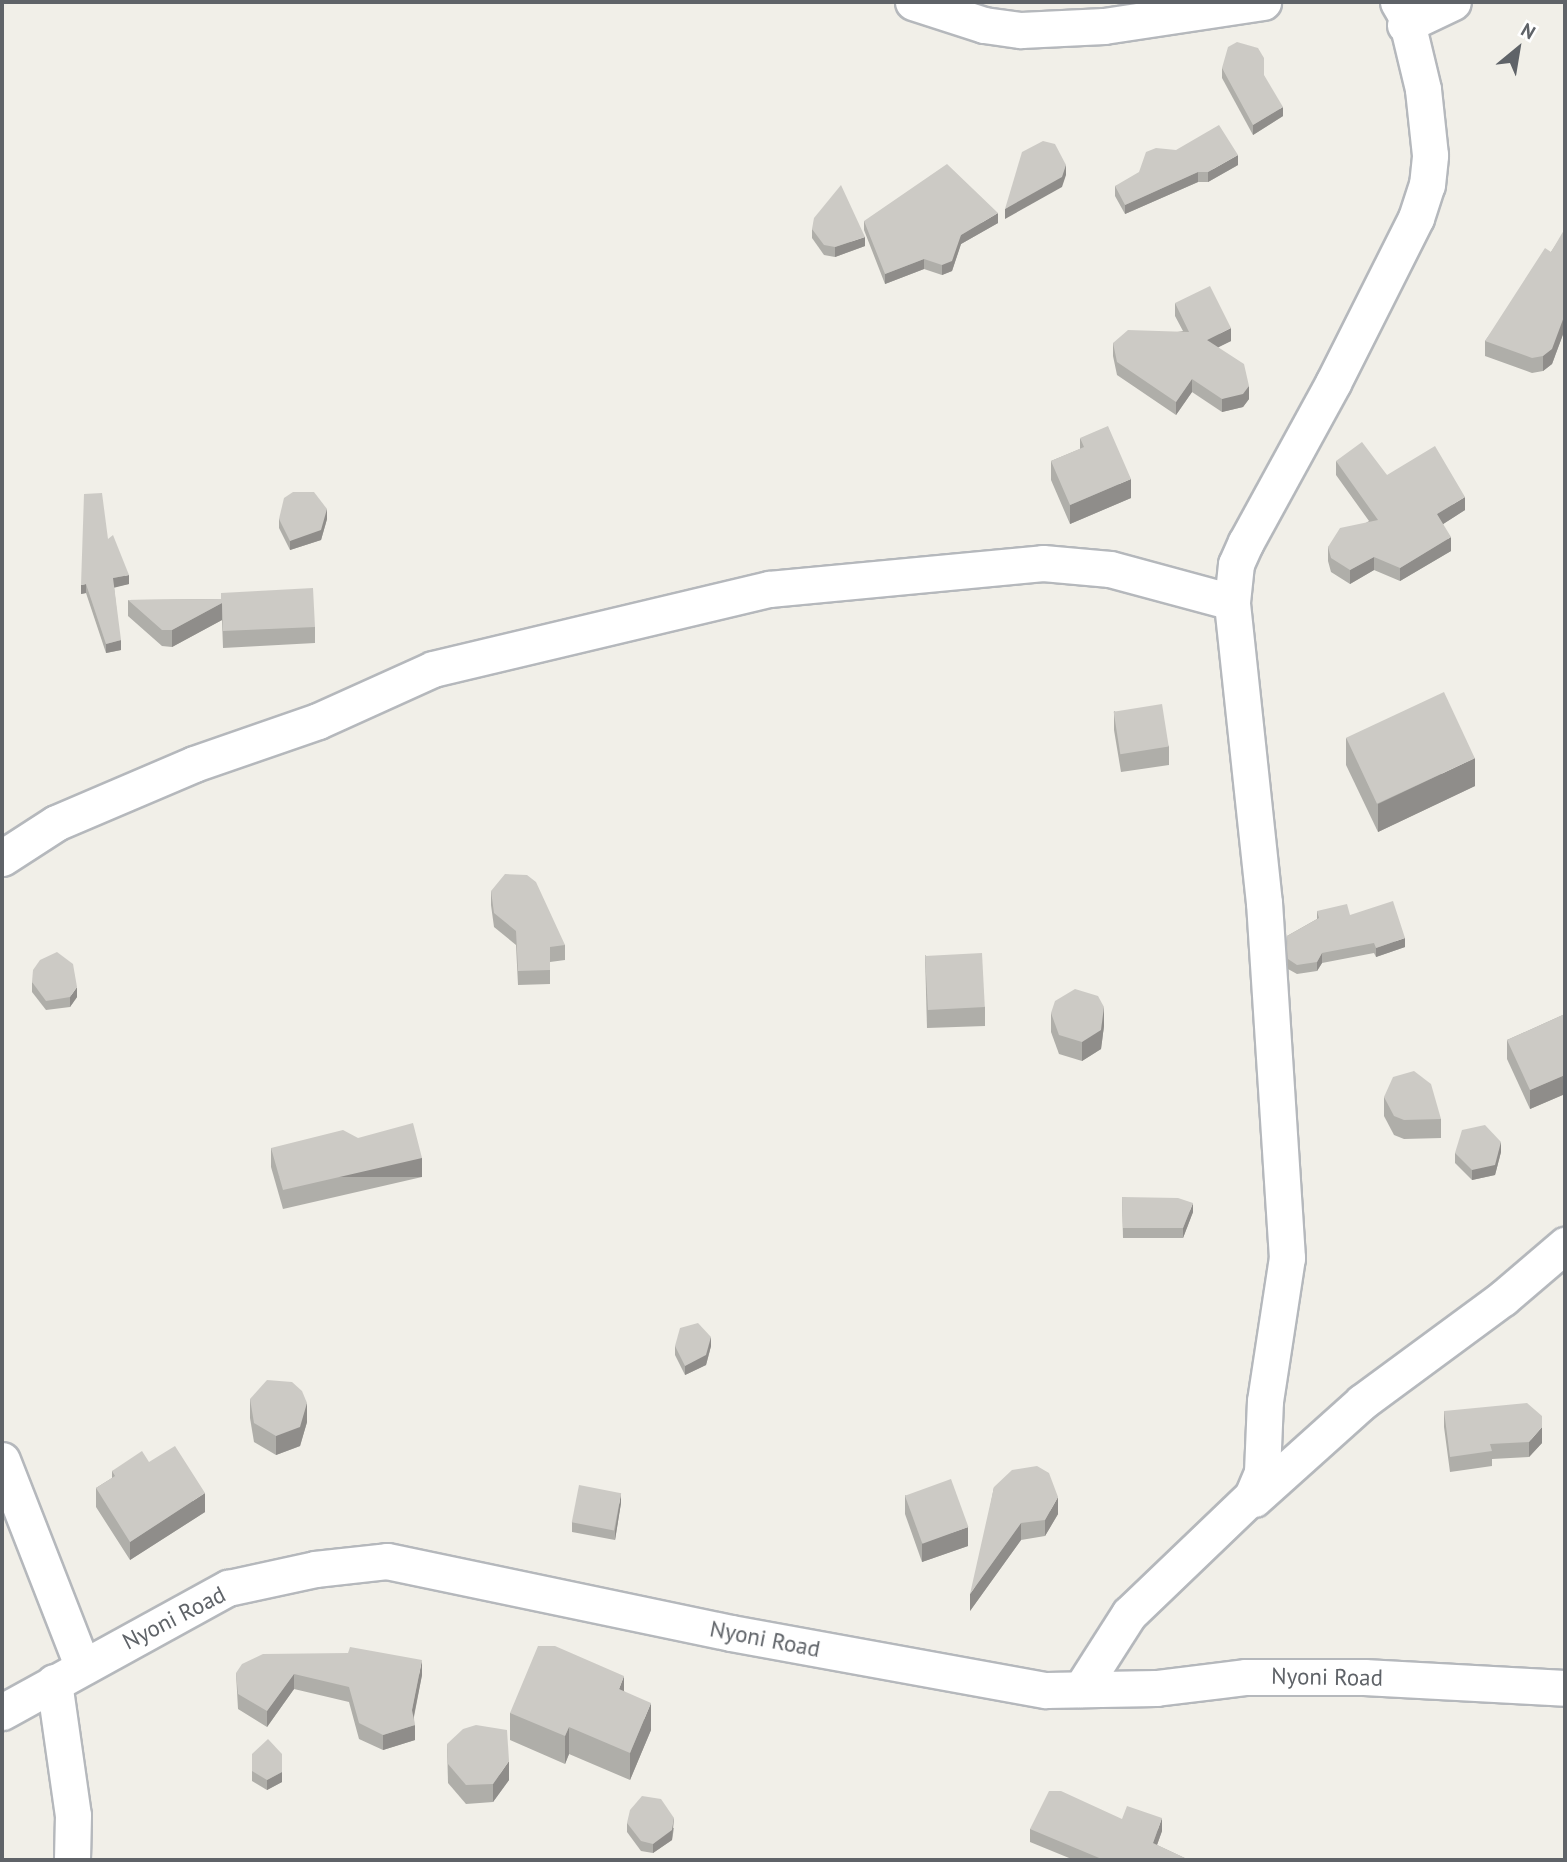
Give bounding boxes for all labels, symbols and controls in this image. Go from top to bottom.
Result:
north arrow [1483,14,1553,84]
text: N [1517,17,1540,44]
street label: Nyoni Road [118,1580,230,1656]
street label: Nyoni Road [707,1615,823,1663]
street label: Nyoni Road [1271,1662,1383,1692]

